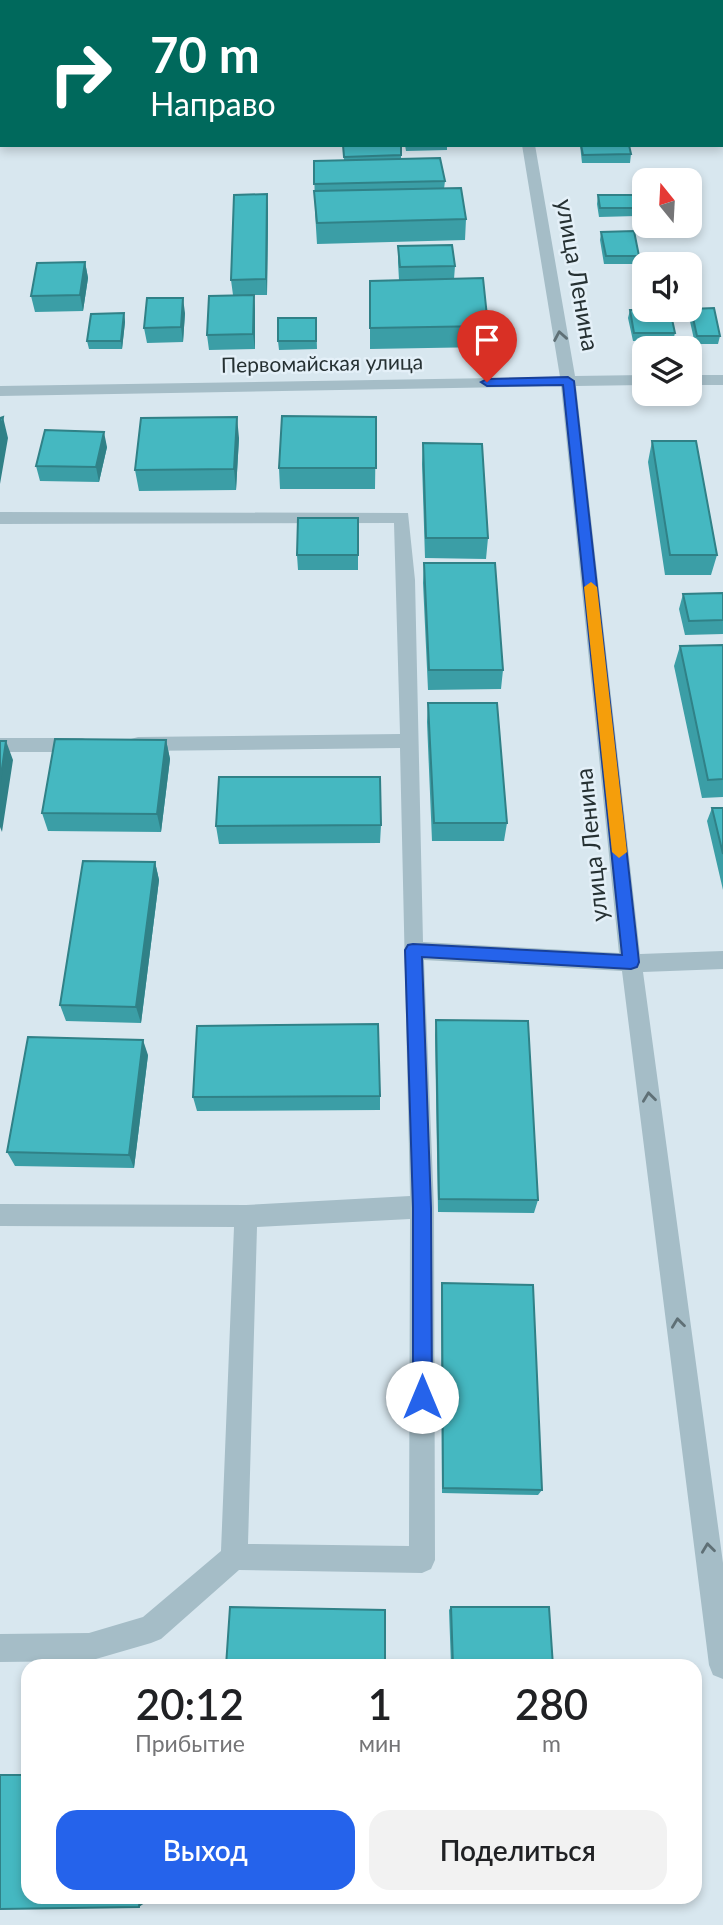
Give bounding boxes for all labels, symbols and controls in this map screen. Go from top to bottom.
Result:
text: 70 m [150,25,260,83]
icon: right [35,28,126,119]
text: Направо [150,84,276,123]
north arrow [632,168,702,238]
map controls [632,168,702,406]
street label: улица Ленина [551,196,606,353]
button: sound [632,252,702,322]
pin [457,310,517,382]
icon: arrive [468,321,506,359]
one-way arrow [554,330,569,342]
button: layers [632,336,702,406]
street label: Первомайская улица [221,348,423,377]
street label: улица Ленина [568,767,613,923]
one-way arrow [641,1091,656,1103]
one-way arrow [671,1317,686,1329]
position arrow [385,1360,459,1434]
one-way arrow [700,1543,715,1554]
text: 20:12 [136,1679,244,1729]
text: 1 [368,1679,392,1729]
text: 280 [515,1679,588,1729]
text: Прибытие [135,1729,245,1757]
text: мин [359,1729,401,1757]
text: m [542,1729,561,1757]
button: Выход [56,1810,355,1890]
button: Поделиться [369,1810,667,1890]

